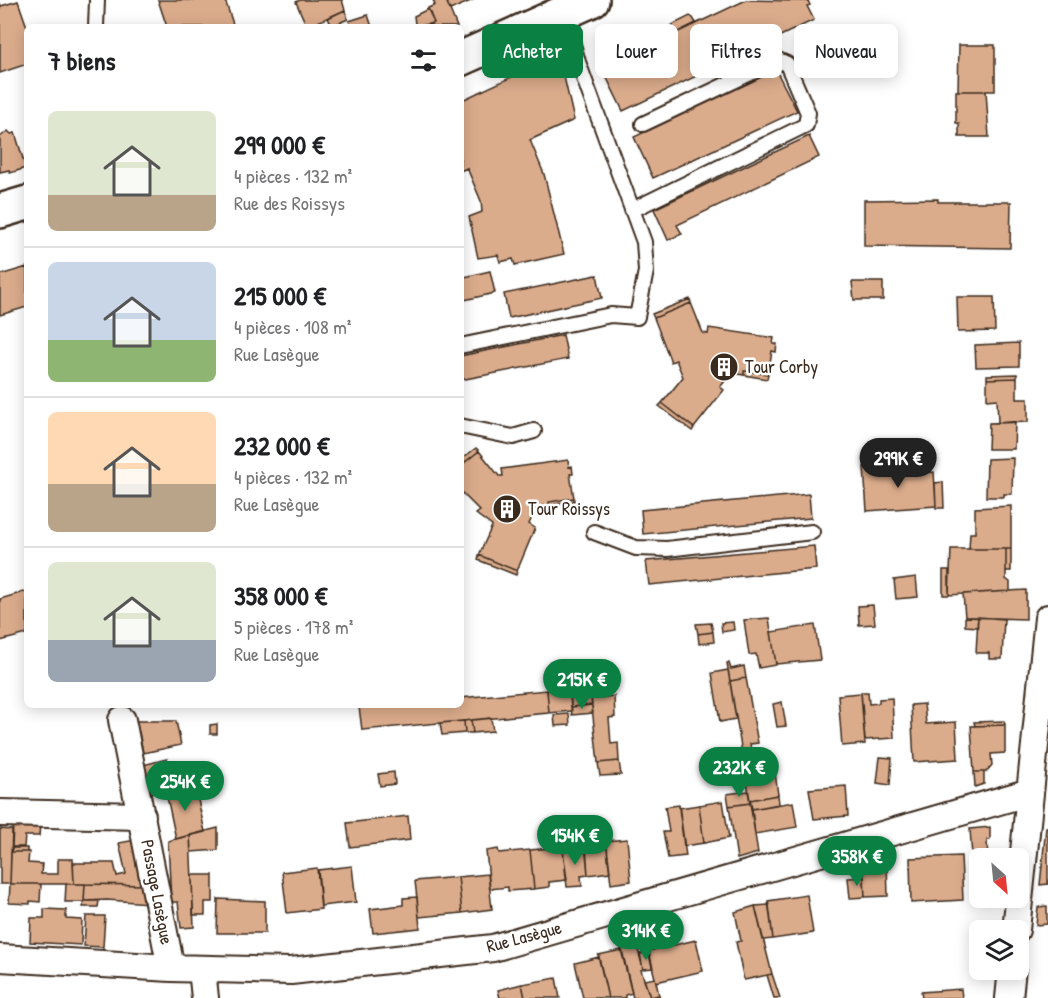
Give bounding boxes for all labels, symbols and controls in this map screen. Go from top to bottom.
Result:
chip: Acheter [482,24,583,78]
chip: Louer [595,24,678,78]
chip: Filtres [690,24,782,78]
chip: Nouveau [794,24,898,78]
text: 7 biens [48,43,116,78]
icon: filters [407,44,440,77]
text: 299 000 € [234,127,325,162]
icon: home [96,135,168,207]
text: 4 pièces · 132 m² [234,162,352,189]
text: Rue des Roissys [234,189,345,216]
text: 215 000 € [234,278,326,313]
icon: home [96,286,168,358]
text: 4 pièces · 108 m² [234,313,351,340]
text: Rue Lasègue [234,340,319,367]
building icon: Tour Corby [708,351,740,383]
place label: Tour Corby [745,354,818,379]
text: 232 000 € [234,428,329,463]
icon: home [96,436,168,508]
pin: 299K € [849,438,947,489]
text: 299K € [874,444,922,471]
text: 4 pièces · 132 m² [234,463,352,490]
text: Rue Lasègue [234,490,319,517]
building icon: Tour Roissys [491,493,523,525]
place label: Tour Roissys [528,496,610,521]
text: 358 000 € [234,578,327,613]
icon: home [96,586,168,658]
text: 5 pièces · 178 m² [234,613,353,640]
text: Rue Lasègue [234,640,319,667]
pin: 215K € [533,659,631,710]
text: 215K € [557,665,607,692]
pin: 232K € [690,747,788,798]
text: 232K € [713,753,765,780]
pin: 254K € [136,761,234,812]
text: 254K € [160,767,210,794]
pin: 154K € [526,815,624,866]
text: 154K € [551,821,599,848]
pin: 358K € [808,836,906,887]
street label: Passage Lasègue [135,837,180,946]
text: 358K € [832,842,882,869]
north arrow [969,848,1029,908]
map controls [969,848,1029,980]
pin: 314K € [597,910,695,961]
street label: Rue Lasègue [483,914,564,959]
text: 314K € [622,916,670,943]
button: layers [969,920,1029,980]

